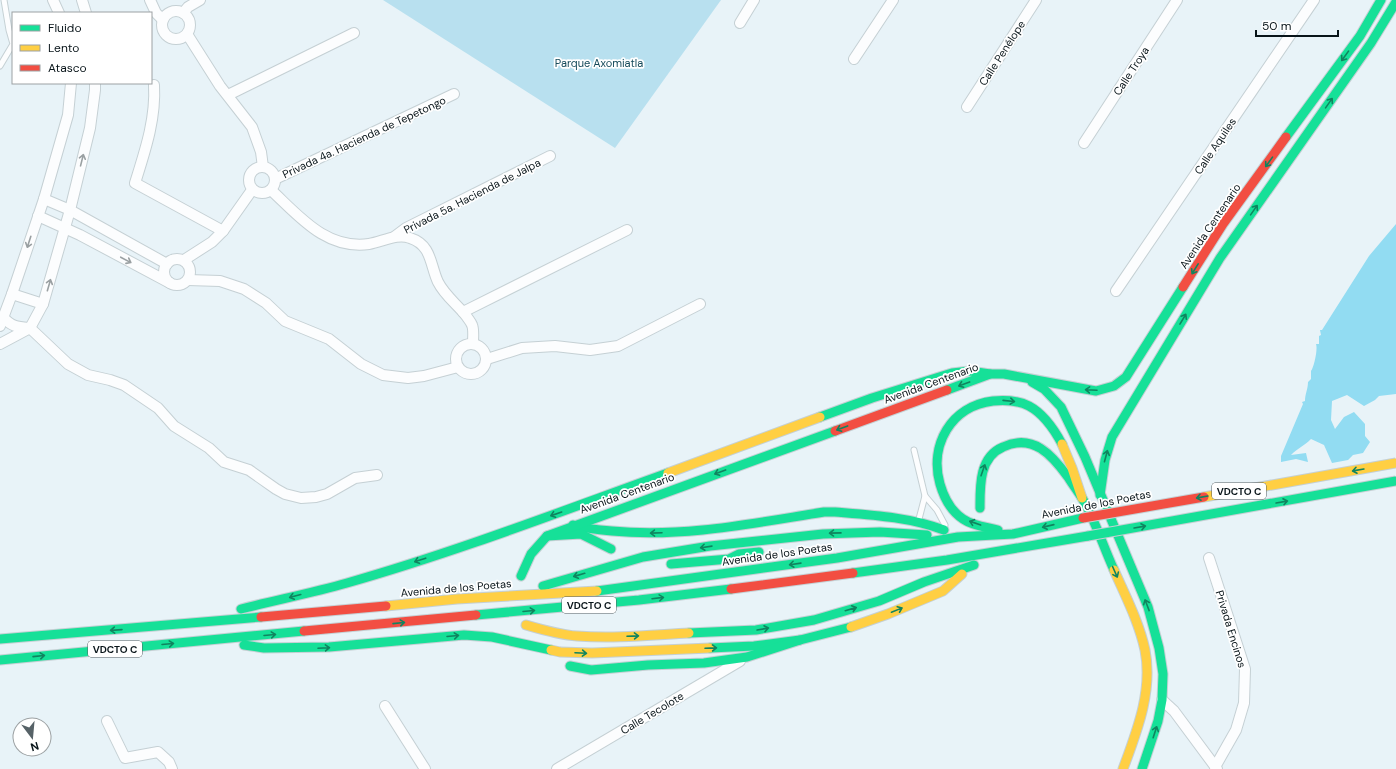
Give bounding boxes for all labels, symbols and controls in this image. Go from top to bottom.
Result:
legend [12,12,152,84]
scale bar [1256,12,1338,38]
street label: Calle Penélope [976,18,1028,88]
text: 50 m [1262,18,1291,34]
text: Fluido [48,20,82,36]
text: Lento [48,40,79,56]
street label: Calle Troya [1110,44,1152,98]
one-way arrow [1341,51,1349,62]
park label: Parque Axomiatla [555,56,643,70]
text: Atasco [48,60,87,76]
street label: Privada 4a. Hacienda de Tepetongo [280,93,448,181]
one-way arrow [1325,98,1333,109]
street label: Calle Aquiles [1191,115,1239,177]
one-way arrow [79,154,87,167]
street label: Privada 5a. Hacienda de Jalpa [401,155,543,237]
one-way arrow [1264,156,1273,167]
street label: Avenida Centenario [1176,181,1244,271]
one-way arrow [1250,204,1258,215]
one-way arrow [25,236,33,248]
one-way arrow [120,256,132,264]
one-way arrow [1191,263,1199,274]
one-way arrow [46,279,53,292]
one-way arrow [1180,313,1188,325]
street label: Avenida Centenario [882,359,980,407]
one-way arrow [959,380,971,388]
one-way arrow [1085,386,1098,394]
one-way arrow [1002,397,1015,405]
one-way arrow [835,425,848,432]
one-way arrow [1103,450,1111,463]
one-way arrow [980,464,987,477]
one-way arrow [1351,466,1364,474]
street label: Avenida Centenario [578,469,676,517]
one-way arrow [714,469,726,477]
road number: VDCTO C [1212,483,1266,499]
street label: Avenida de los Poetas [1040,487,1152,521]
one-way arrow [1196,493,1209,501]
one-way arrow [1275,497,1288,505]
one-way arrow [550,511,563,518]
one-way arrow [969,519,981,527]
one-way arrow [1041,522,1054,530]
one-way arrow [1133,522,1146,530]
one-way arrow [650,529,663,537]
one-way arrow [829,530,842,537]
street label: Avenida de los Poetas [721,539,833,569]
one-way arrow [700,543,713,551]
one-way arrow [413,557,426,564]
one-way arrow [789,560,802,568]
one-way arrow [1112,566,1119,578]
one-way arrow [573,572,586,579]
street label: Avenida de los Poetas [400,576,512,600]
street label: Privada Encinos [1213,589,1249,669]
one-way arrow [289,593,302,600]
one-way arrow [651,594,664,602]
road number: VDCTO C [562,597,616,613]
one-way arrow [1142,599,1150,611]
one-way arrow [845,605,858,612]
one-way arrow [890,606,902,614]
one-way arrow [522,607,535,614]
one-way arrow [392,619,405,626]
one-way arrow [756,624,769,632]
one-way arrow [110,626,123,633]
one-way arrow [263,631,276,638]
one-way arrow [626,632,639,640]
one-way arrow [446,633,459,640]
road number: VDCTO C [88,641,142,657]
one-way arrow [161,641,174,648]
one-way arrow [317,644,330,651]
one-way arrow [704,644,717,652]
one-way arrow [574,649,587,656]
one-way arrow [32,652,45,660]
street label: Calle Tecolote [618,689,686,737]
north arrow [12,717,52,757]
one-way arrow [1151,726,1159,738]
text: N [29,739,41,754]

